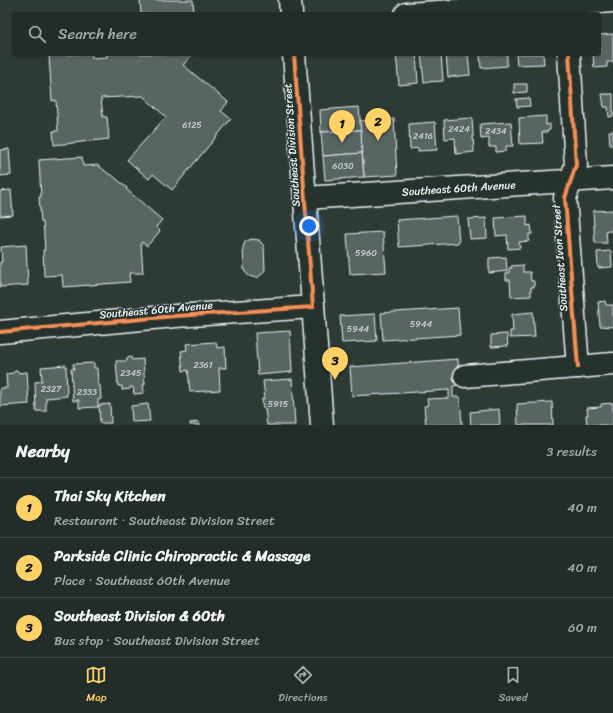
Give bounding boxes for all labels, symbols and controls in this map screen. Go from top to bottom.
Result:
search box [12,12,601,56]
text: Search here [58,21,137,47]
icon: search [26,23,48,45]
street label: Southeast Division Street [278,82,306,207]
pin: 2 [365,108,391,141]
pin: 1 [329,110,355,143]
house number: 6125 [182,117,202,133]
house number: 2424 [448,121,470,137]
house number: 2434 [485,123,507,139]
house number: 2416 [413,128,433,144]
house number: 6030 [332,158,354,174]
street label: Southeast 60th Avenue [401,175,517,201]
street label: Southeast Ivon Street [547,203,573,312]
your location [299,216,319,236]
house number: 5960 [355,245,377,261]
street label: Southeast 60th Avenue [99,296,214,324]
house number: 5944 [410,316,433,332]
house number: 5944 [347,321,370,337]
pin: 3 [322,347,348,380]
house number: 2361 [193,357,213,373]
house number: 2345 [120,365,142,381]
house number: 2327 [41,381,62,397]
house number: 2333 [77,384,97,400]
house number: 5915 [268,396,289,412]
text: Nearby [16,436,70,466]
text: 3 results [546,440,597,463]
text: Thai Sky Kitchen [54,483,166,509]
text: 1 [26,496,32,519]
text: 40 m [567,496,597,519]
text: Restaurant · Southeast Division Street [54,509,275,532]
text: Parkside Clinic Chiropractic & Massage [54,543,310,569]
text: 2 [25,556,33,579]
text: 40 m [567,556,597,579]
text: Place · Southeast 60th Avenue [54,569,230,592]
text: Southeast Division & 60th [54,603,225,629]
text: 3 [25,616,33,639]
text: 60 m [568,616,597,639]
text: Bus stop · Southeast Division Street [54,629,260,652]
tab: Map [85,664,107,707]
tab: Directions [278,664,328,707]
tab: Saved [499,664,528,707]

